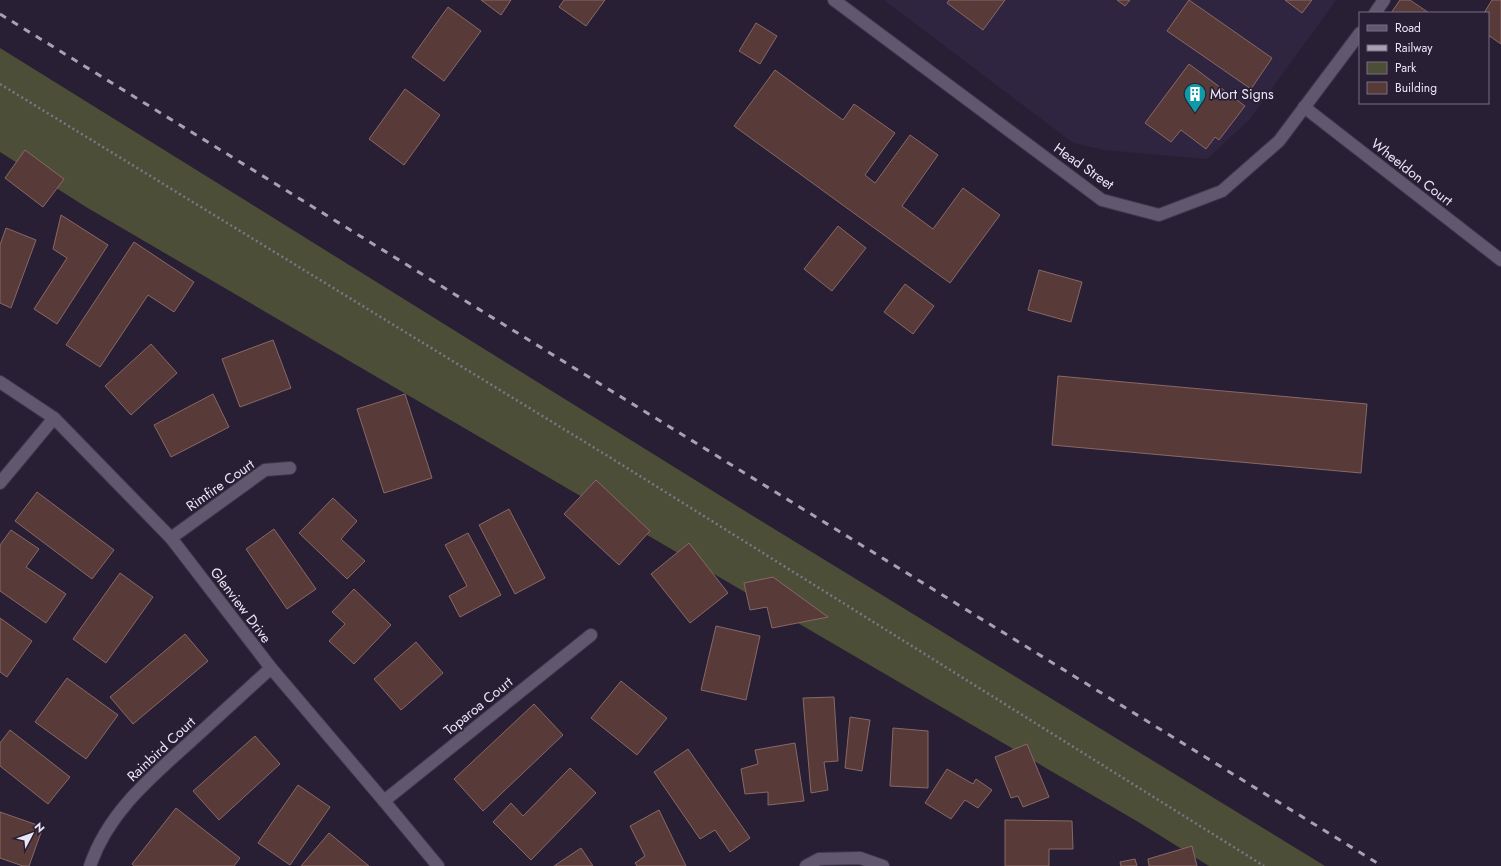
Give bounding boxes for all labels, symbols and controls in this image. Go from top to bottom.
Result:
legend [1359,12,1489,104]
text: Road [1395,19,1421,37]
text: Railway [1395,39,1433,57]
text: Park [1395,59,1417,77]
text: Building [1395,79,1437,97]
building icon: Mort Signs [1182,81,1208,114]
place label: Mort Signs [1210,84,1274,104]
street label: Wheeldon Court [1367,134,1458,211]
street label: Head Street [1050,138,1119,194]
street label: Rimfire Court [182,454,259,516]
street label: Glenview Drive [206,563,276,647]
street label: Toparoa Court [439,672,517,740]
street label: Rainbird Court [122,712,200,786]
north arrow [12,814,52,854]
text: N [31,819,48,836]

